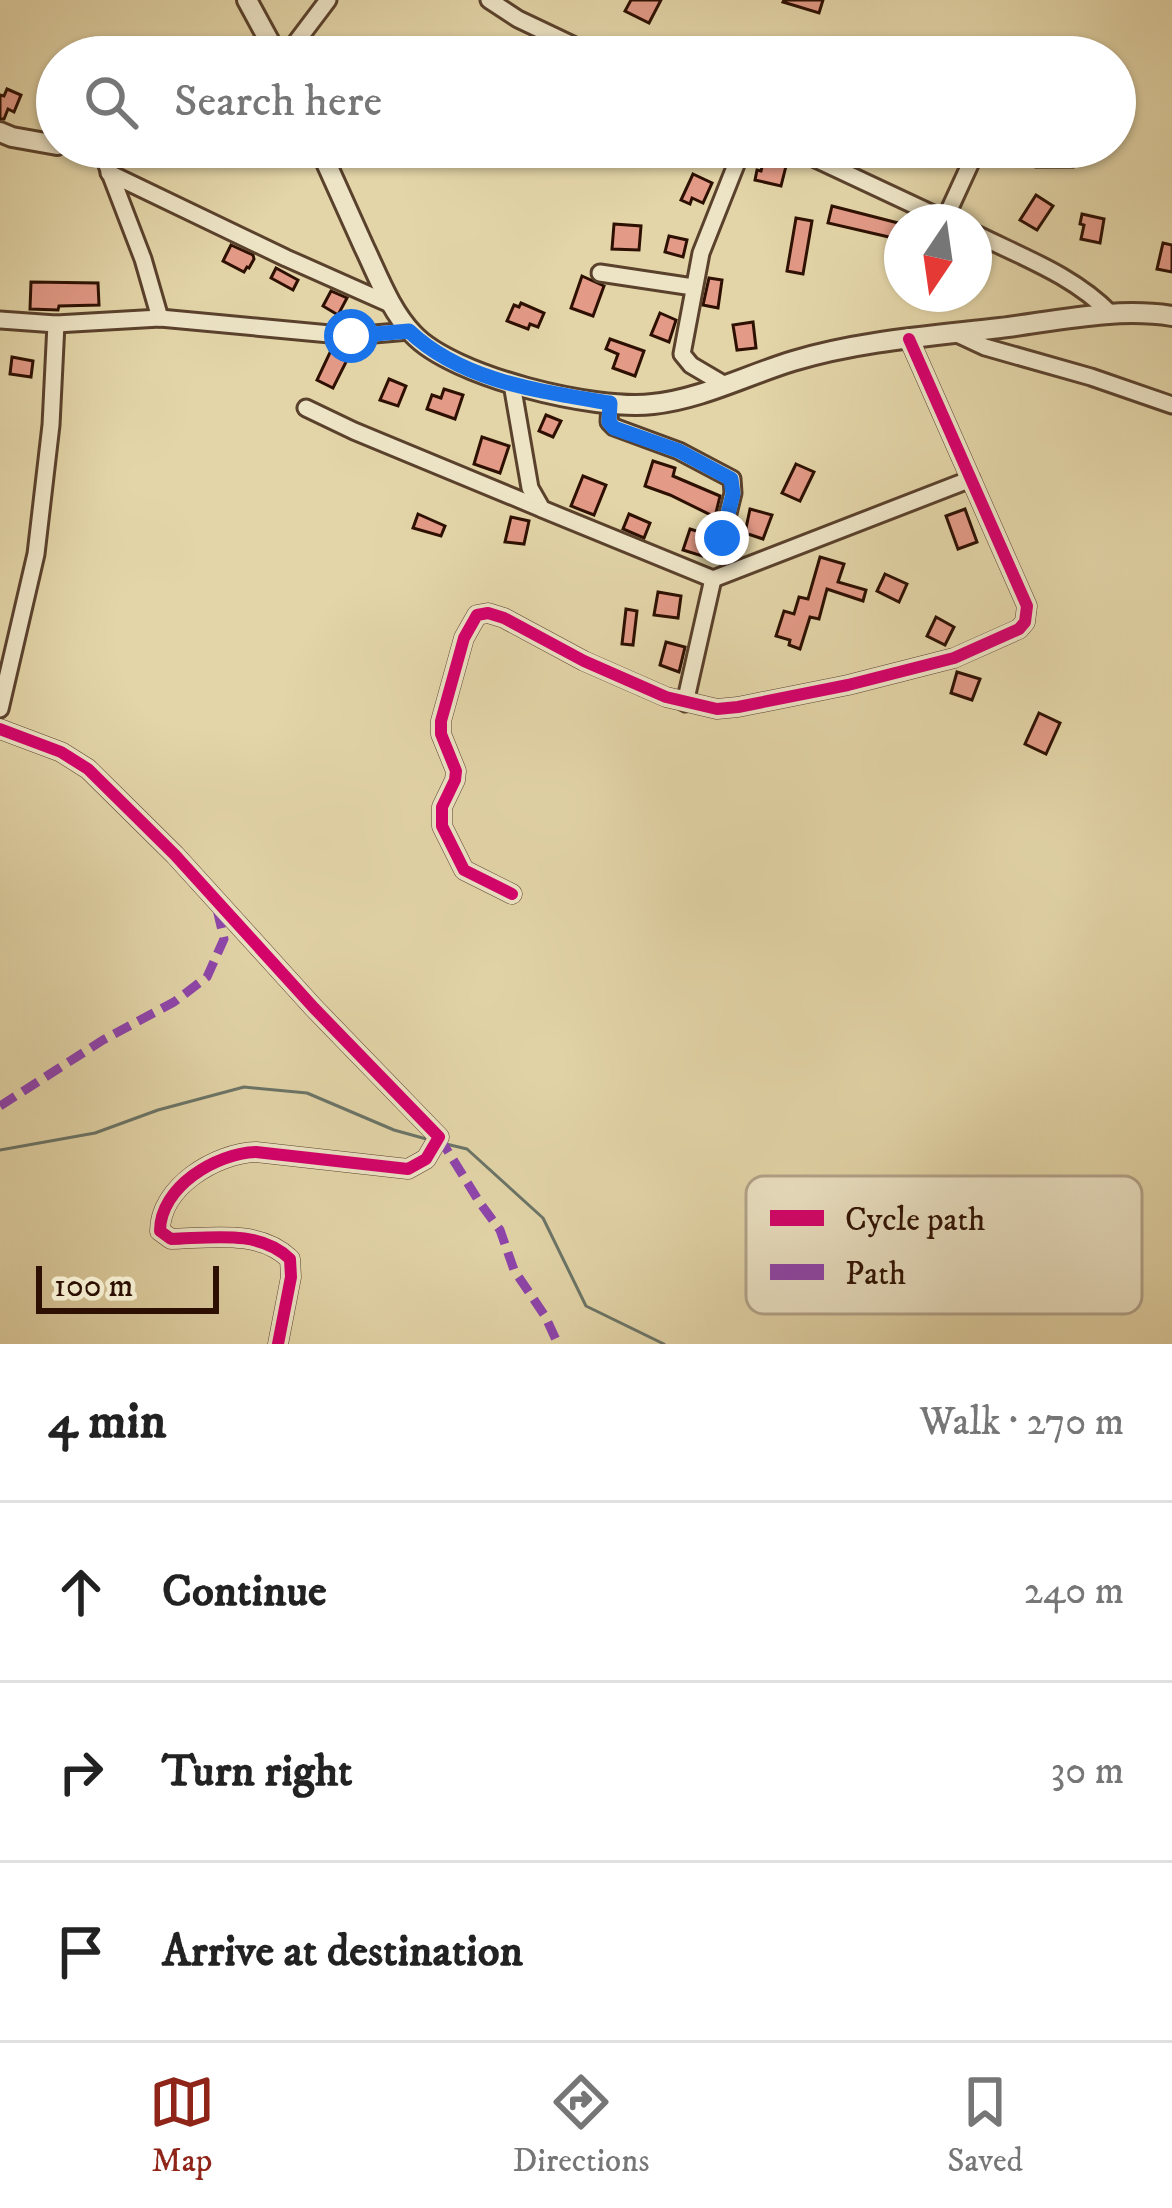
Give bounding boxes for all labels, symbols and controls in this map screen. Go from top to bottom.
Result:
search box [36,36,1136,168]
icon: search [78,69,144,135]
text: Search here [174,74,382,130]
north arrow [884,204,992,312]
route start [324,309,378,363]
route end [695,511,749,565]
legend [746,1176,1142,1314]
text: Cycle path [845,1200,985,1241]
text: Path [845,1254,906,1295]
scale bar [36,1260,219,1313]
text: 100 m [54,1266,133,1307]
text: 4 min [48,1390,166,1454]
text: Walk · 270 m [919,1398,1124,1447]
icon: ahead [48,1559,114,1625]
text: Continue [162,1564,327,1620]
text: 240 m [1024,1567,1124,1616]
icon: right [48,1739,114,1805]
text: Turn right [162,1744,352,1800]
text: 30 m [1051,1747,1124,1796]
icon: arrive [48,1919,114,1985]
text: Arrive at destination [162,1924,523,1980]
tab: Map [149,2069,215,2182]
tab: Directions [513,2069,649,2182]
tab: Saved [947,2069,1023,2182]

